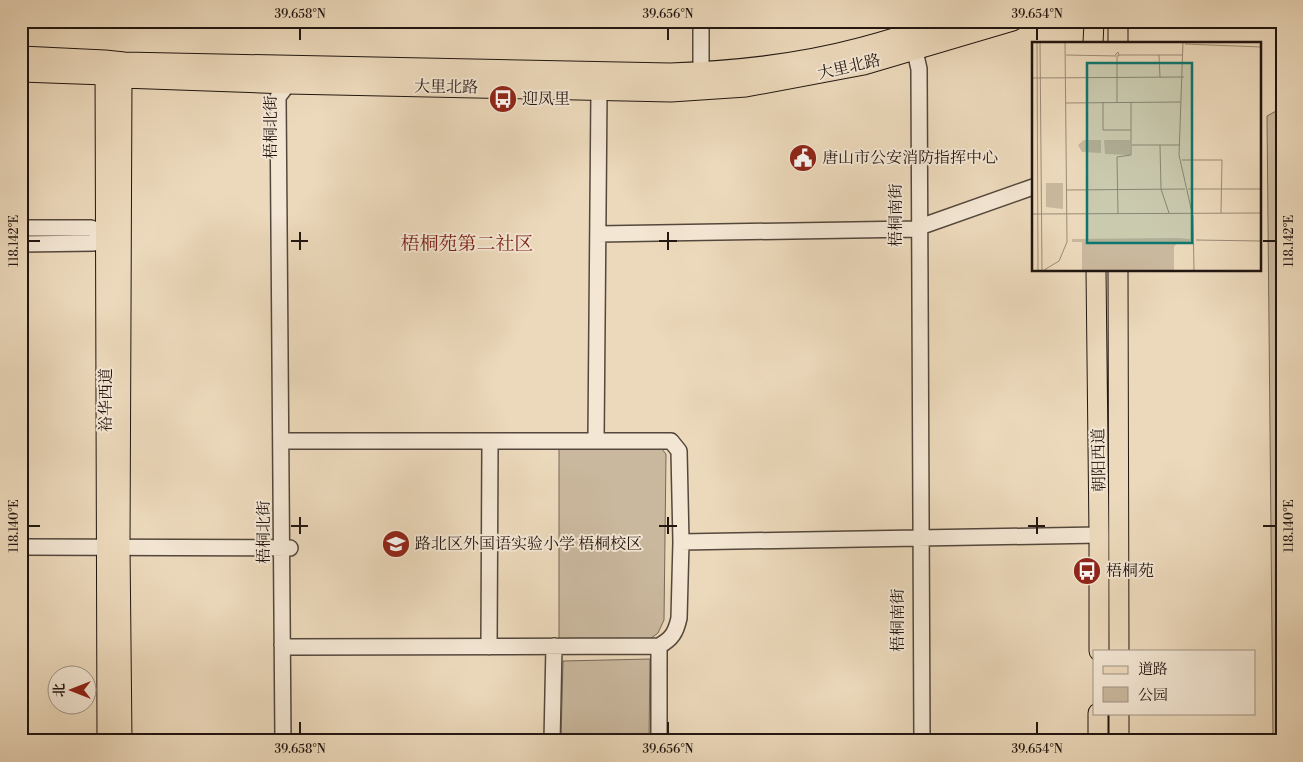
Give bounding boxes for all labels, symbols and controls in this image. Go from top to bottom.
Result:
text: 39.658°N [274,7,326,22]
text: 39.656°N [642,7,694,22]
text: 39.654°N [1011,7,1063,22]
inset map [1032,42,1260,271]
street label: 大里北路 [816,50,882,84]
street label: 大里北路 [414,76,478,98]
bus stop icon: 迎凤里 [488,84,518,114]
place label: 迎凤里 [522,89,570,109]
street label: 梧桐北街 [261,95,281,159]
public building icon: 唐山市公安消防指挥中心 [788,143,818,173]
place label: 唐山市公安消防指挥中心 [822,148,998,168]
street label: 梧桐南街 [886,183,906,247]
text: 118.142°E [7,215,22,267]
text: 118.142°E [1282,215,1297,267]
district label: 梧桐苑第二社区 [400,232,534,256]
street label: 裕华西道 [96,368,116,432]
street label: 朝阳西道 [1088,428,1110,492]
text: 118.140°E [7,499,22,553]
text: 118.140°E [1282,499,1297,553]
street label: 梧桐北街 [254,500,274,564]
school or university icon: 路北区外国语实验小学 梧桐校区 [381,529,411,559]
place label: 路北区外国语实验小学 梧桐校区 [415,534,642,554]
bus stop icon: 梧桐苑 [1072,556,1102,586]
place label: 梧桐苑 [1106,561,1154,581]
street label: 梧桐南街 [888,588,908,652]
legend [1093,650,1256,714]
text: 道路 [1138,660,1168,679]
north arrow [48,664,98,714]
text: 北 [51,683,69,697]
text: 公园 [1138,686,1168,705]
text: 39.658°N [274,742,326,757]
text: 39.656°N [642,742,694,757]
text: 39.654°N [1011,742,1063,757]

